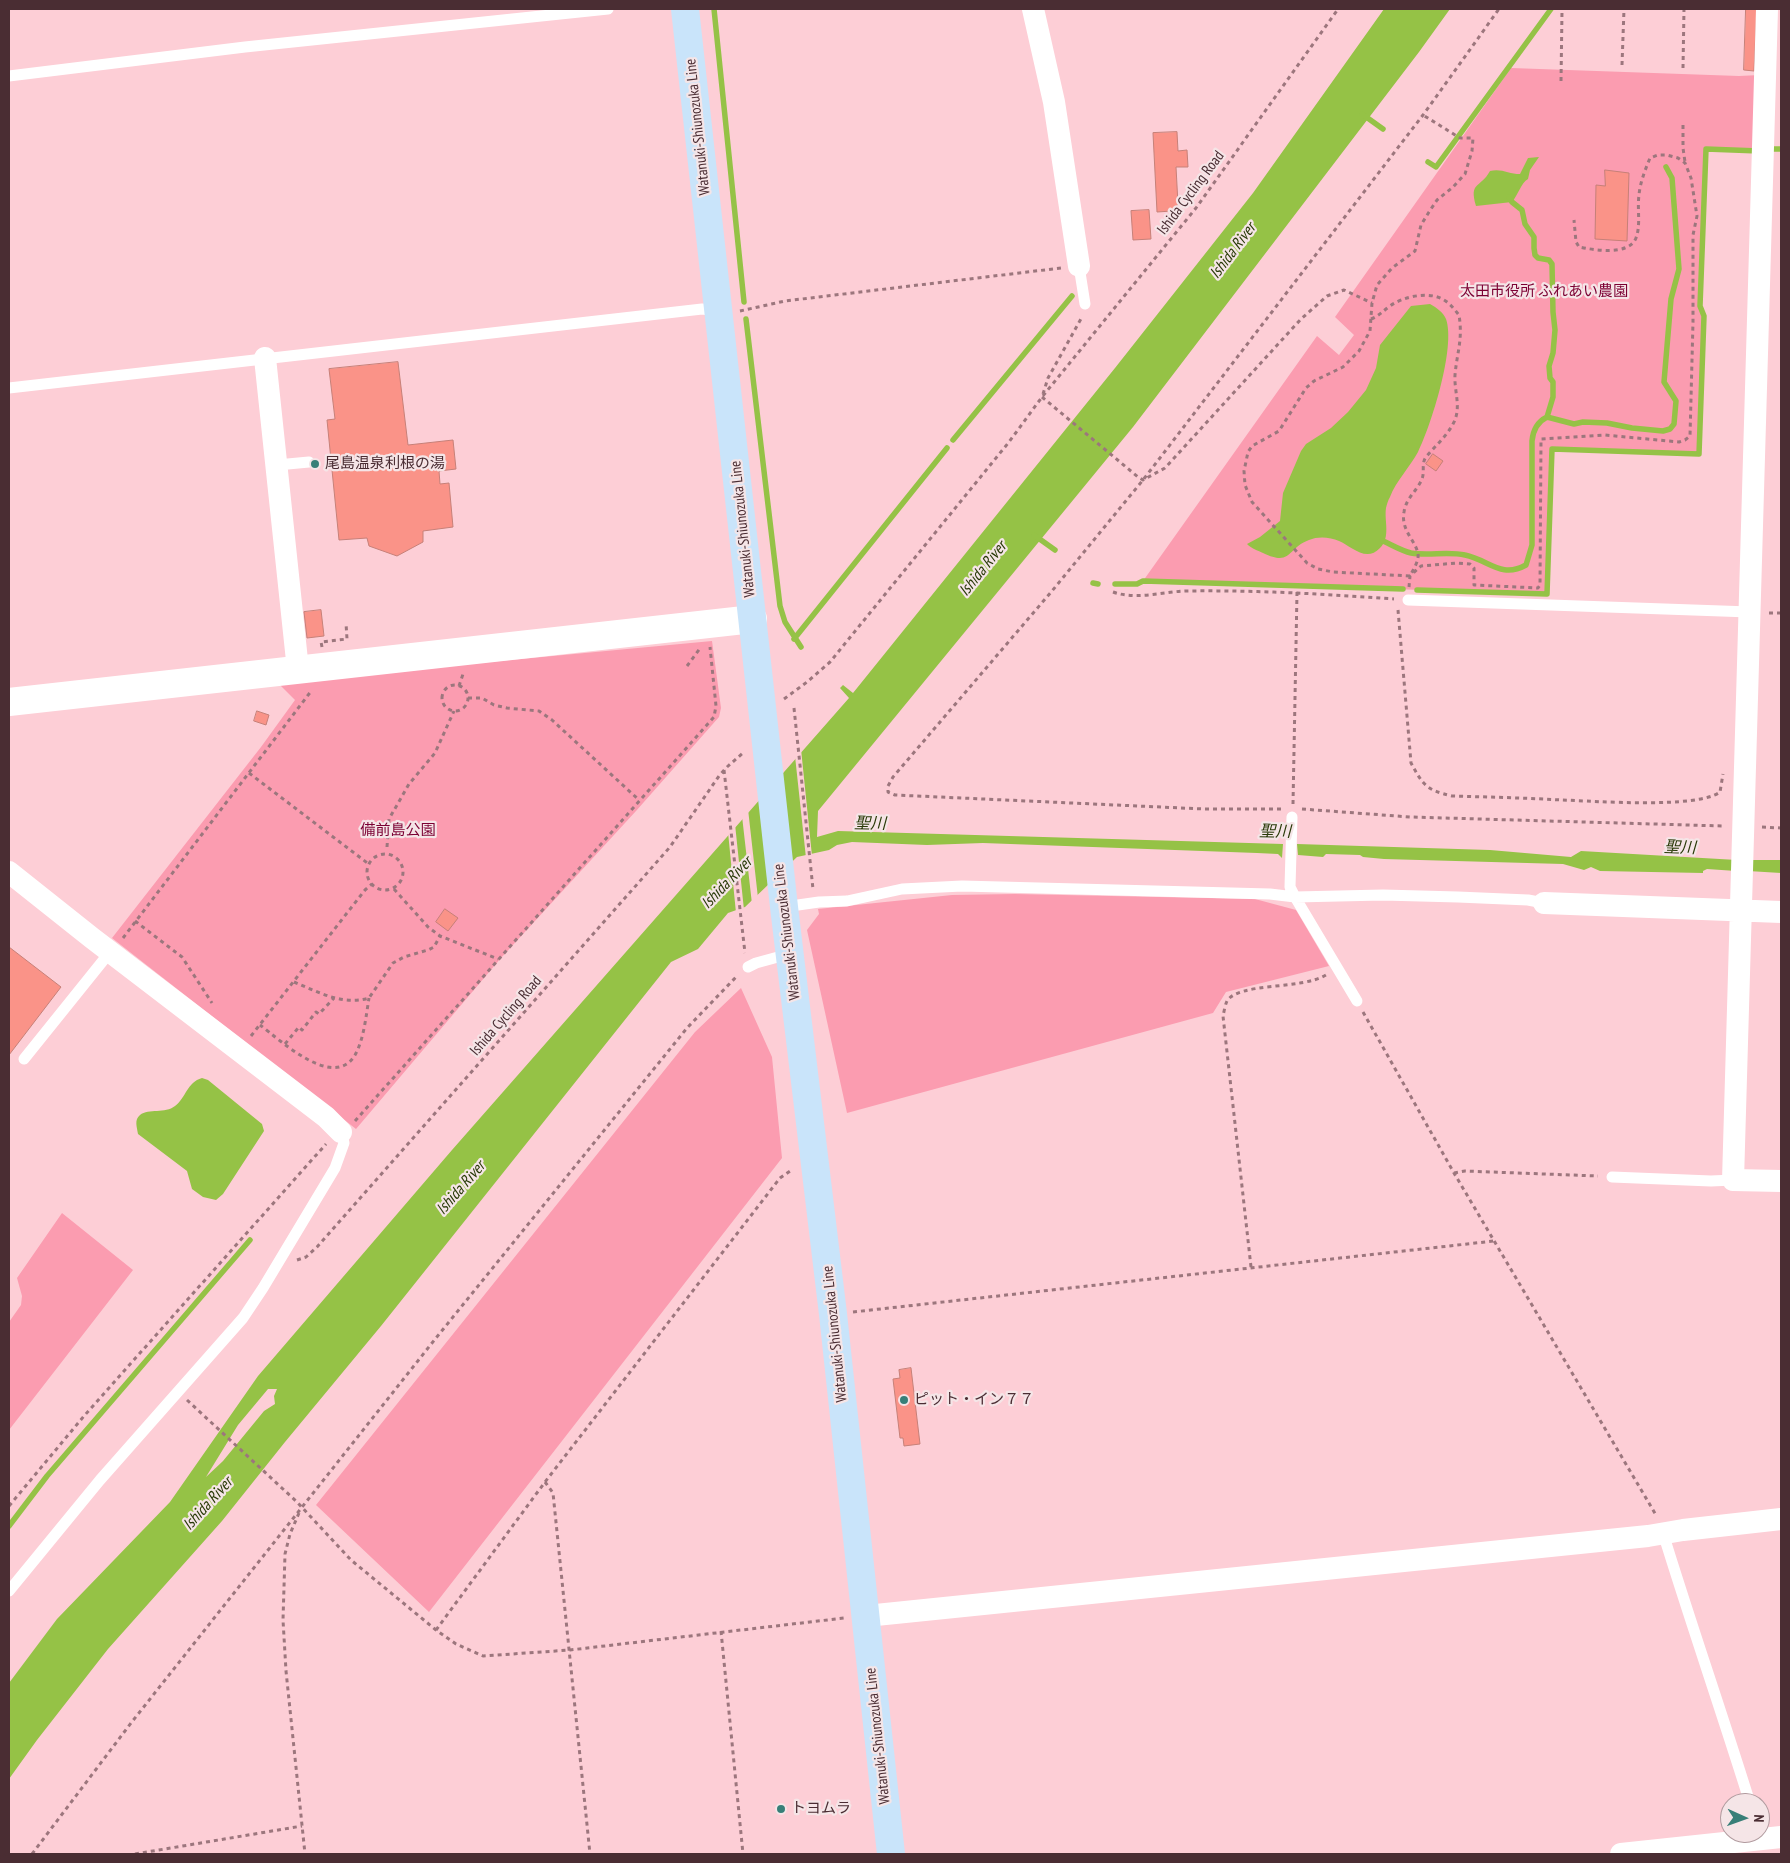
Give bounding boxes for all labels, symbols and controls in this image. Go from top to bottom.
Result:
street label: Watanuki-Shiunozuka Line [682,58,714,196]
street label: Ishida Cycling Road [1154,148,1228,238]
water label: Ishida River [1206,219,1260,283]
park label: 太田市役所 ふれあい農園 [1460,283,1628,301]
place label: 尾島温泉利根の湯 [325,455,445,473]
marker: 尾島温泉利根の湯 [309,458,321,470]
street label: Watanuki-Shiunozuka Line [727,460,759,598]
water label: Ishida River [955,538,1011,600]
water label: 聖川 [854,814,886,834]
park label: 備前島公園 [361,822,435,840]
water label: 聖川 [1259,822,1291,842]
water label: 聖川 [1664,838,1696,858]
water label: Ishida River [698,853,756,913]
street label: Watanuki-Shiunozuka Line [770,863,804,1001]
street label: Ishida Cycling Road [466,972,546,1060]
water label: Ishida River [433,1157,489,1219]
street label: Watanuki-Shiunozuka Line [819,1265,851,1403]
place label: ピット・イン７７ [914,1391,1034,1409]
marker: ピット・イン７７ [898,1394,910,1406]
water label: Ishida River [179,1474,237,1534]
street label: Watanuki-Shiunozuka Line [862,1667,894,1805]
north arrow [1720,1793,1770,1843]
place label: トヨムラ [791,1800,851,1818]
marker: トヨムラ [775,1803,787,1815]
text: N [1750,1814,1768,1823]

